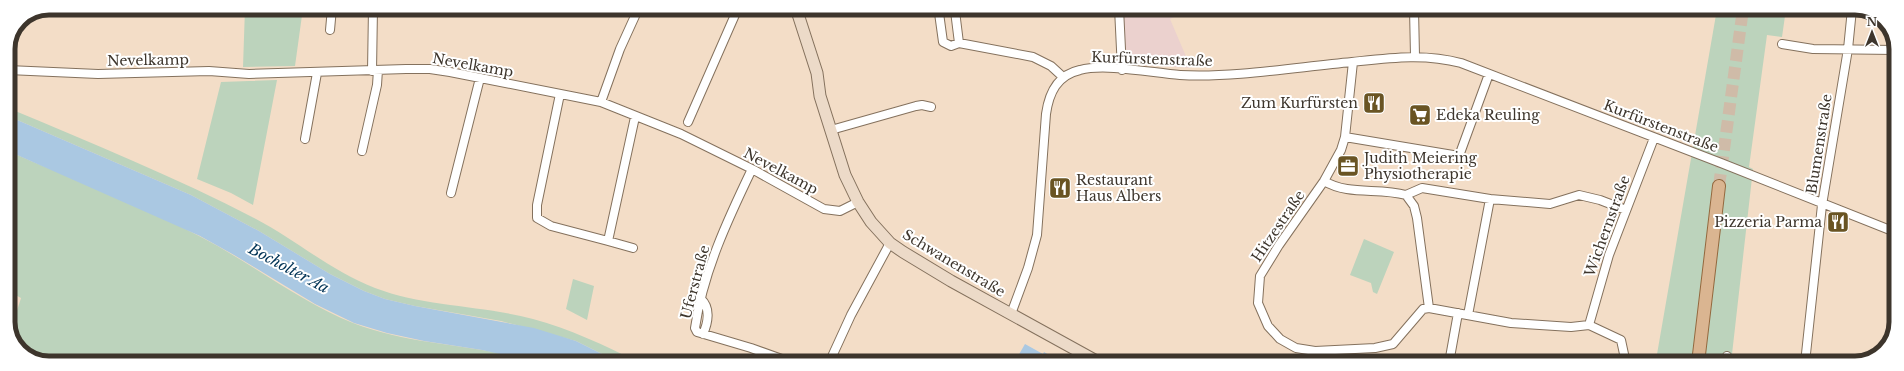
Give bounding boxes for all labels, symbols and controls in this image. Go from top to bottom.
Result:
north arrow [1852,12,1892,52]
text: N [1867,15,1878,29]
street label: Kurfürstenstraße [1091,48,1213,70]
street label: Nevelkamp [431,49,515,81]
street label: Nevelkamp [107,50,189,70]
restaurant icon: Zum Kurfürsten [1361,90,1387,116]
street label: Blumenstraße [1802,93,1836,195]
place label: Zum Kurfürsten [1241,94,1358,112]
street label: Kurfürstenstraße [1601,96,1721,156]
supermarket icon: Edeka Reuling [1407,102,1433,128]
place label: Edeka Reuling [1436,106,1540,124]
street label: Nevelkamp [741,144,821,198]
place label: Judith Meiering Physiotherapie [1362,149,1478,183]
office icon: Judith Meiering Physiotherapie [1335,153,1361,179]
place label: Restaurant Haus Albers [1076,171,1161,205]
street label: Wichernstraße [1580,173,1634,280]
restaurant icon: Restaurant Haus Albers [1047,175,1073,201]
street label: Hitzestraße [1247,187,1309,265]
restaurant icon: Pizzeria Parma [1825,209,1851,235]
place label: Pizzeria Parma [1714,213,1822,231]
street label: Schwanenstraße [899,225,1009,301]
water label: Bocholter Aa [245,238,332,297]
street label: Uferstraße [677,243,713,321]

